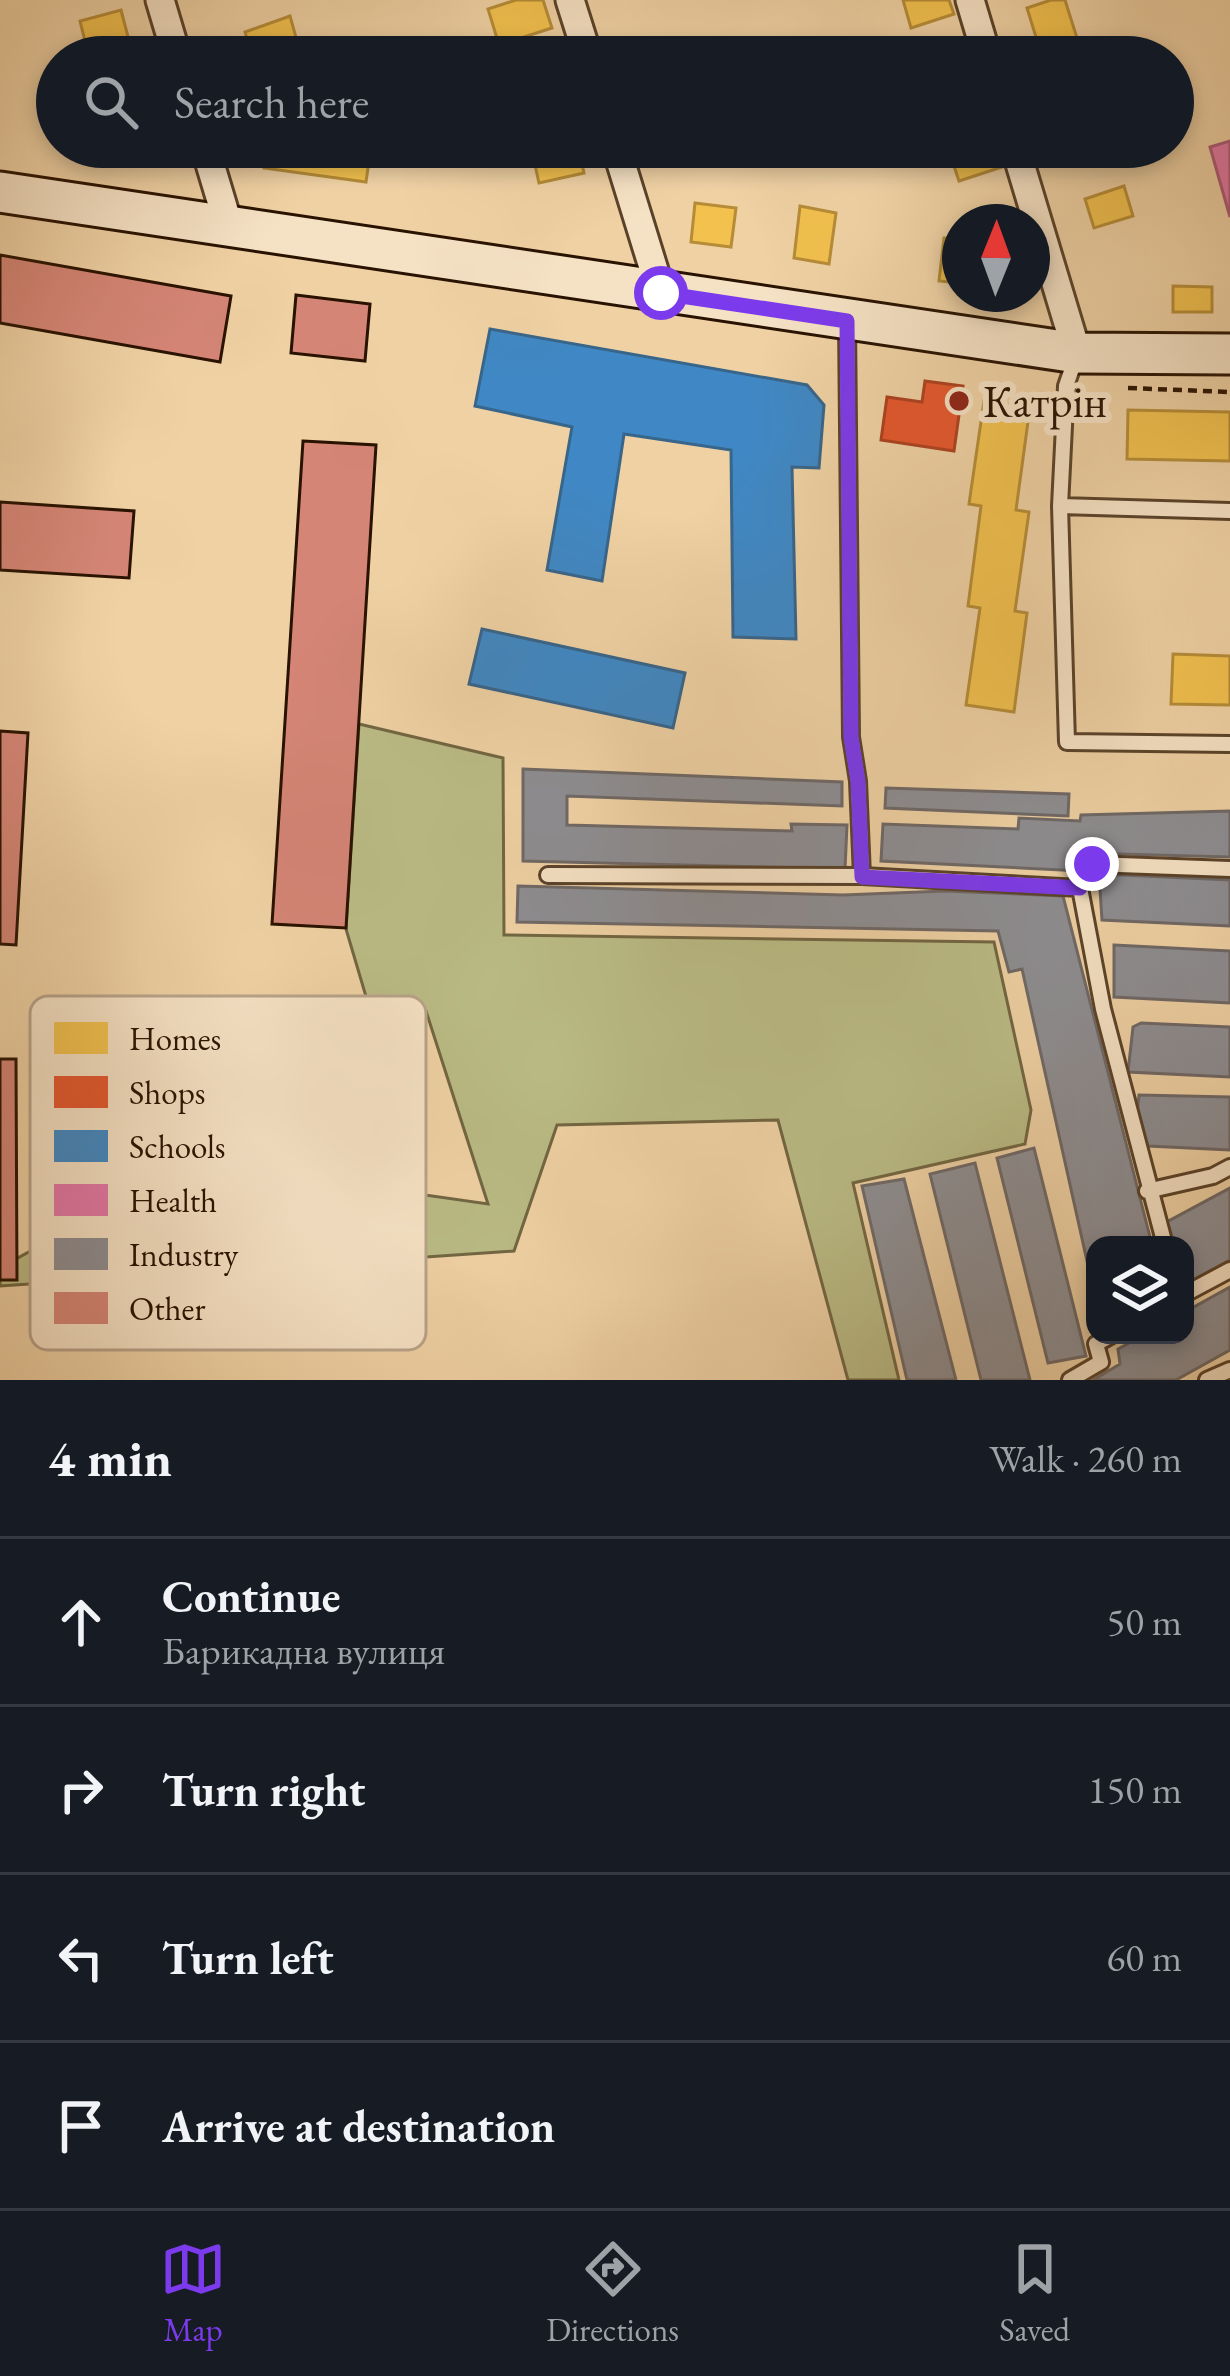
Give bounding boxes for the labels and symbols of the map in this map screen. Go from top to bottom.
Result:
north arrow [942,204,1050,312]
route start [634,266,688,320]
place label: Катрін [983,372,1107,430]
marker: Катрін [946,388,972,414]
route end [1065,837,1119,891]
legend [30,996,426,1350]
text: Homes [129,1017,221,1060]
text: Shops [129,1071,205,1114]
text: Schools [129,1125,226,1168]
text: Health [129,1179,217,1222]
text: Industry [129,1233,239,1276]
text: Other [129,1287,205,1330]

